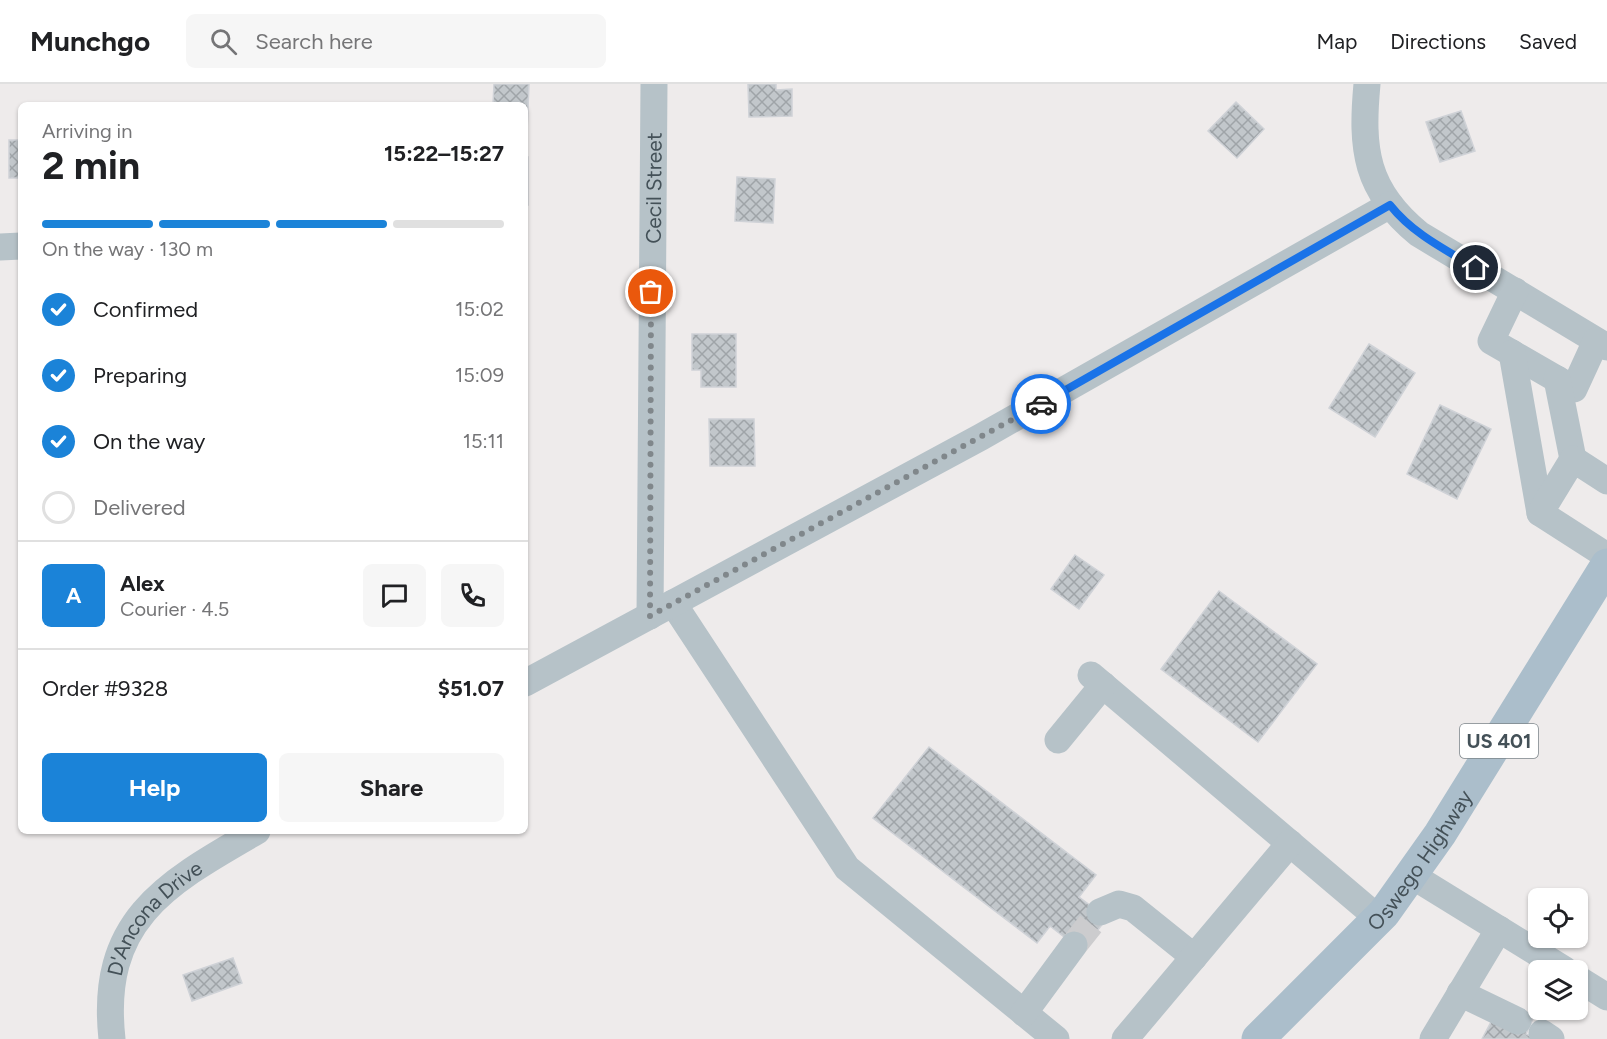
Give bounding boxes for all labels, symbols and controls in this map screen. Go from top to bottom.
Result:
search box [186,14,606,68]
text: Munchgo [30,24,150,58]
icon: search [207,25,240,58]
text: Search here [255,28,373,55]
text: Map [1316,29,1357,54]
text: Directions [1390,29,1486,54]
text: Saved [1519,29,1577,54]
text: Arriving in [42,119,132,143]
street label: Cecil Street [640,132,666,244]
text: 15:22–15:27 [384,140,504,167]
text: 2 min [42,142,140,189]
text: On the way · 130 m [42,237,213,261]
pin [1450,242,1501,293]
icon: home [1459,251,1492,284]
pin [625,266,676,317]
icon: bag [634,275,667,308]
icon: check [42,293,75,326]
text: Confirmed [93,296,198,323]
text: 15:02 [455,297,504,321]
icon: check [42,359,75,392]
text: Preparing [93,362,187,389]
text: 15:09 [455,363,504,387]
courier [1011,374,1071,434]
icon: car [1025,388,1058,421]
icon: check [42,425,75,458]
text: On the way [93,428,205,455]
text: 15:11 [463,429,504,453]
text: Delivered [93,494,186,521]
button: chat [363,564,426,627]
button: phone [441,564,504,627]
text: Alex [120,570,165,597]
text: A [66,582,81,609]
text: Courier · 4.5 [120,597,229,621]
text: Order #9328 [42,675,168,702]
text: $51.07 [438,675,504,702]
road number: US 401 [1460,724,1538,758]
button: Help [42,753,267,822]
button: Share [279,753,504,822]
street label: Oswego Highway [1362,785,1477,935]
street label: D'Ancona Drive [101,855,207,978]
map controls [1528,888,1588,1020]
button: locate [1528,888,1588,948]
button: layers [1528,960,1588,1020]

